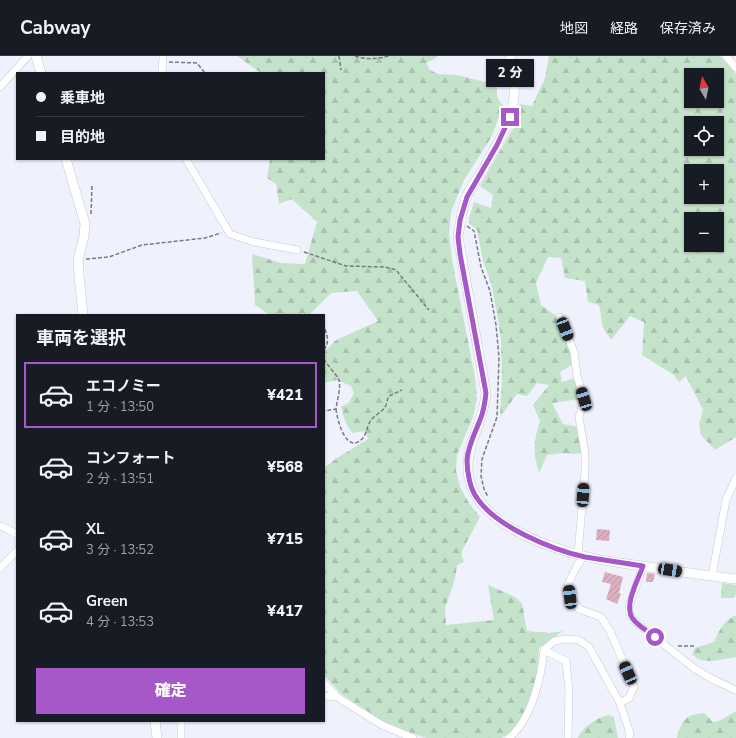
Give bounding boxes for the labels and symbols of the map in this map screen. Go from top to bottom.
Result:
callout: 2 分 [486,59,534,87]
north arrow [684,68,724,108]
route end [501,108,519,126]
car [555,316,575,342]
car [575,386,593,412]
car [576,483,590,507]
car [657,562,683,578]
car [563,584,577,610]
route start [646,628,664,646]
car [618,660,638,686]

